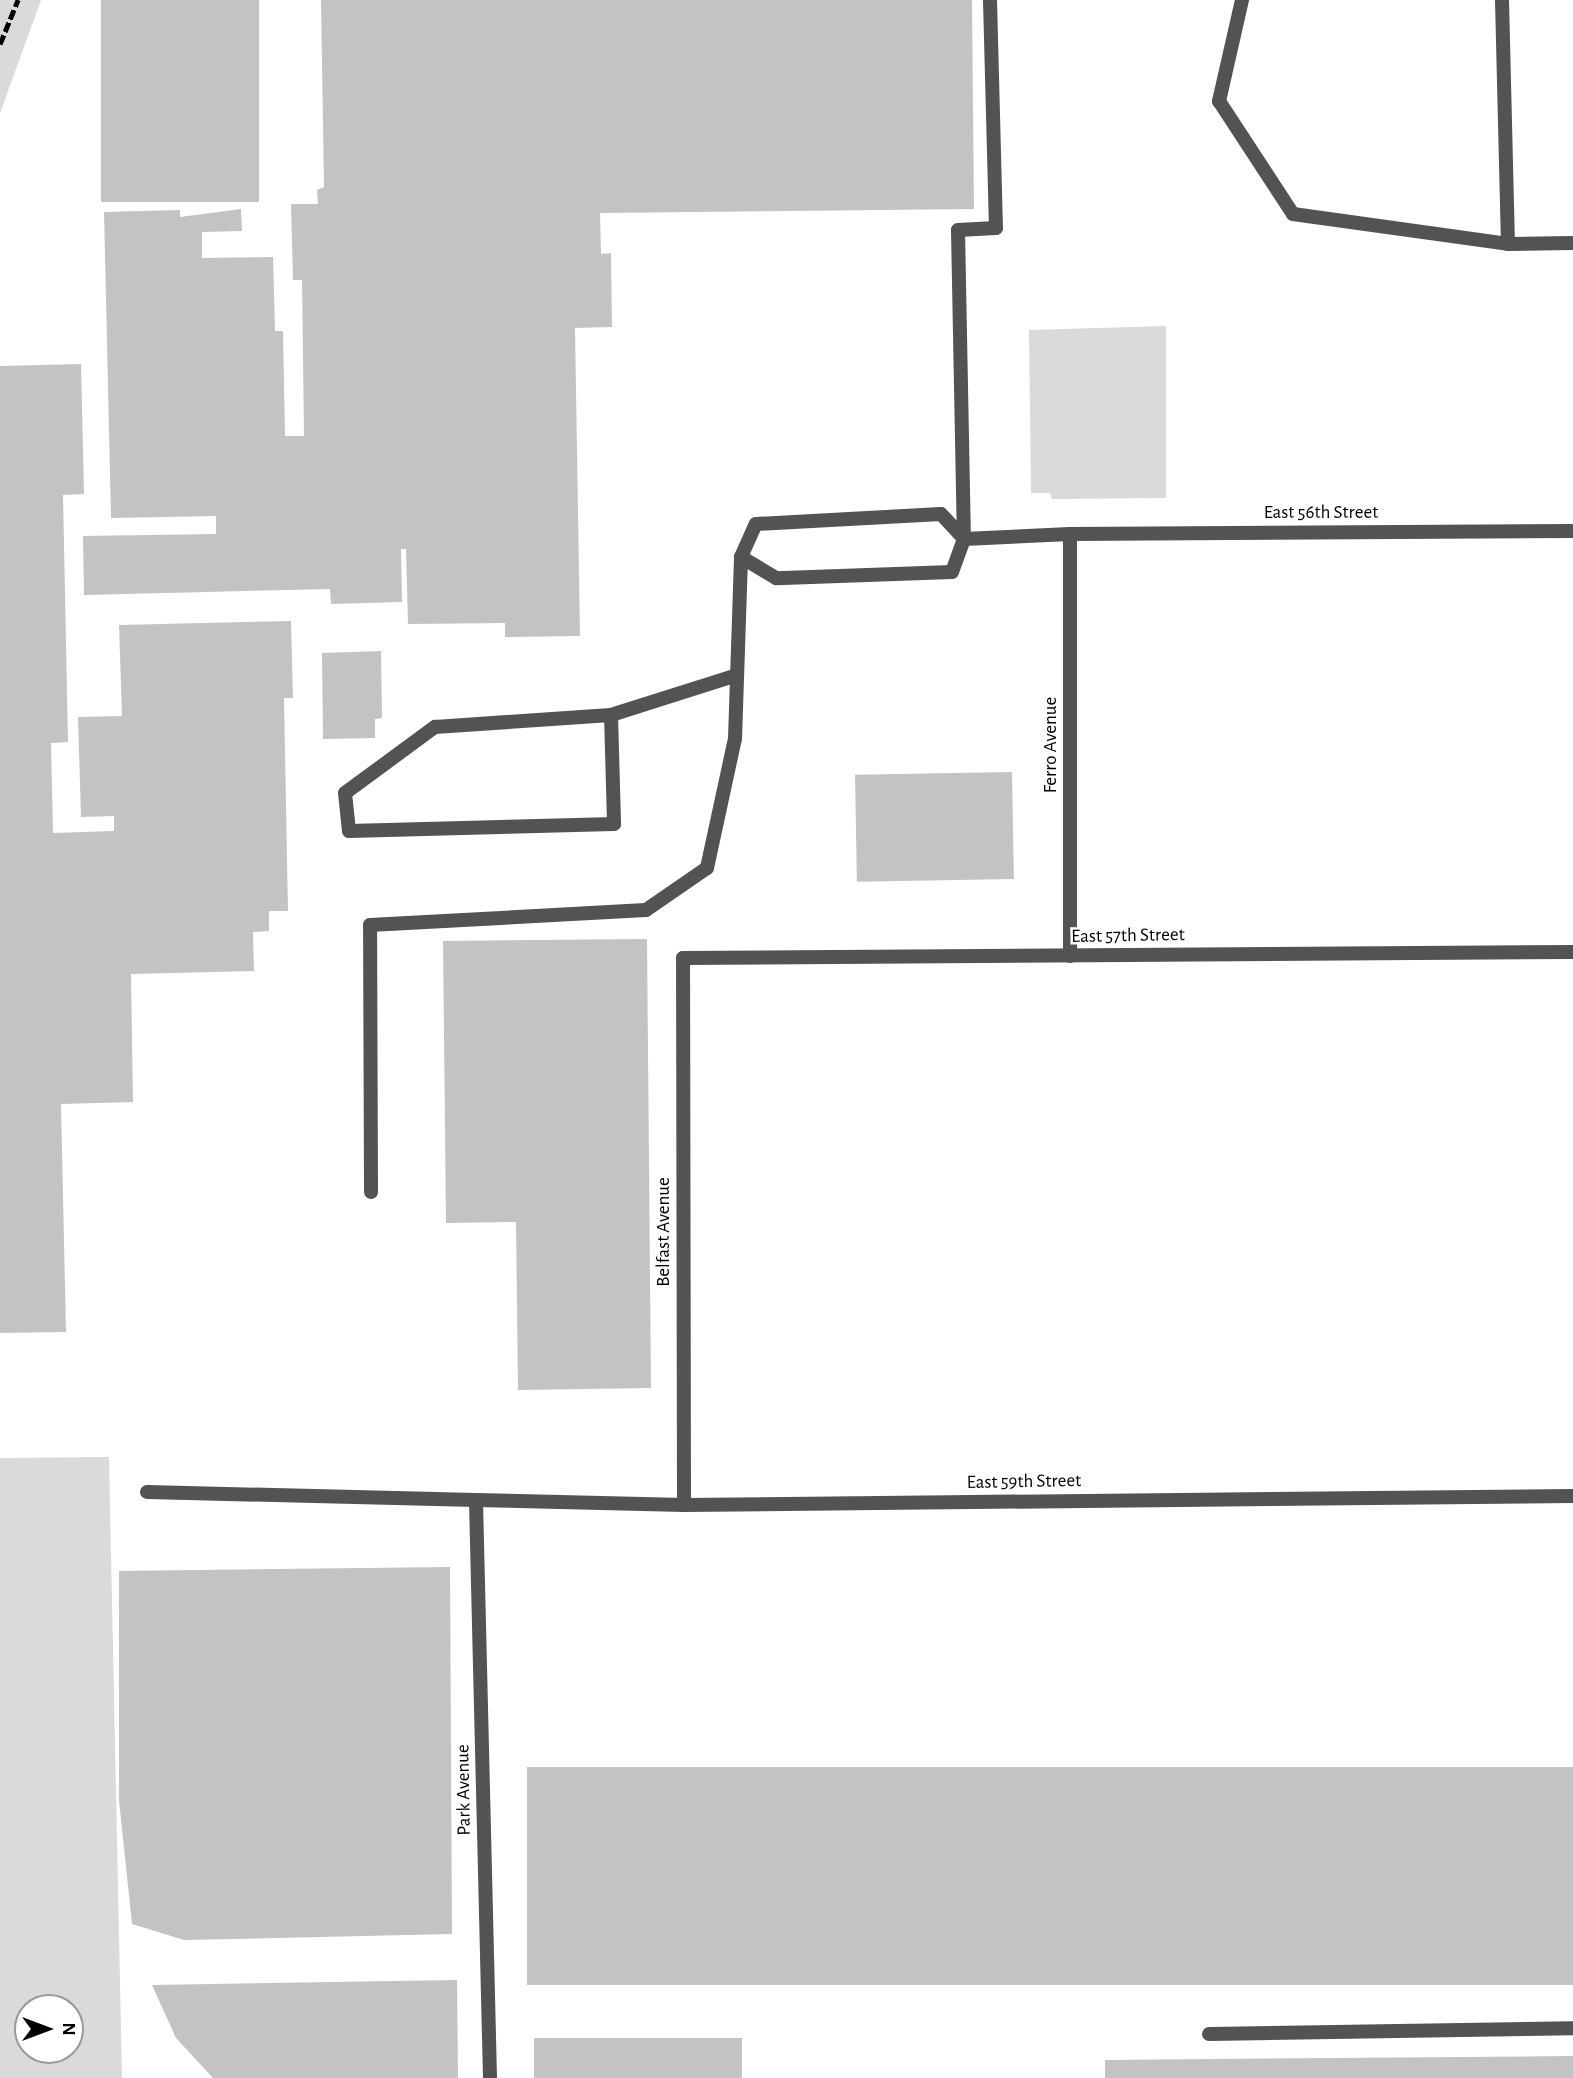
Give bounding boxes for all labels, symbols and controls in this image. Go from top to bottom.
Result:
street label: East 56th Street [1264,502,1378,524]
street label: Ferro Avenue [1040,697,1062,793]
street label: East 57th Street [1071,924,1185,948]
street label: Belfast Avenue [653,1177,675,1287]
street label: East 59th Street [967,1470,1081,1494]
street label: Park Avenue [452,1744,476,1836]
north arrow [14,1994,84,2064]
text: N [59,2022,78,2036]

